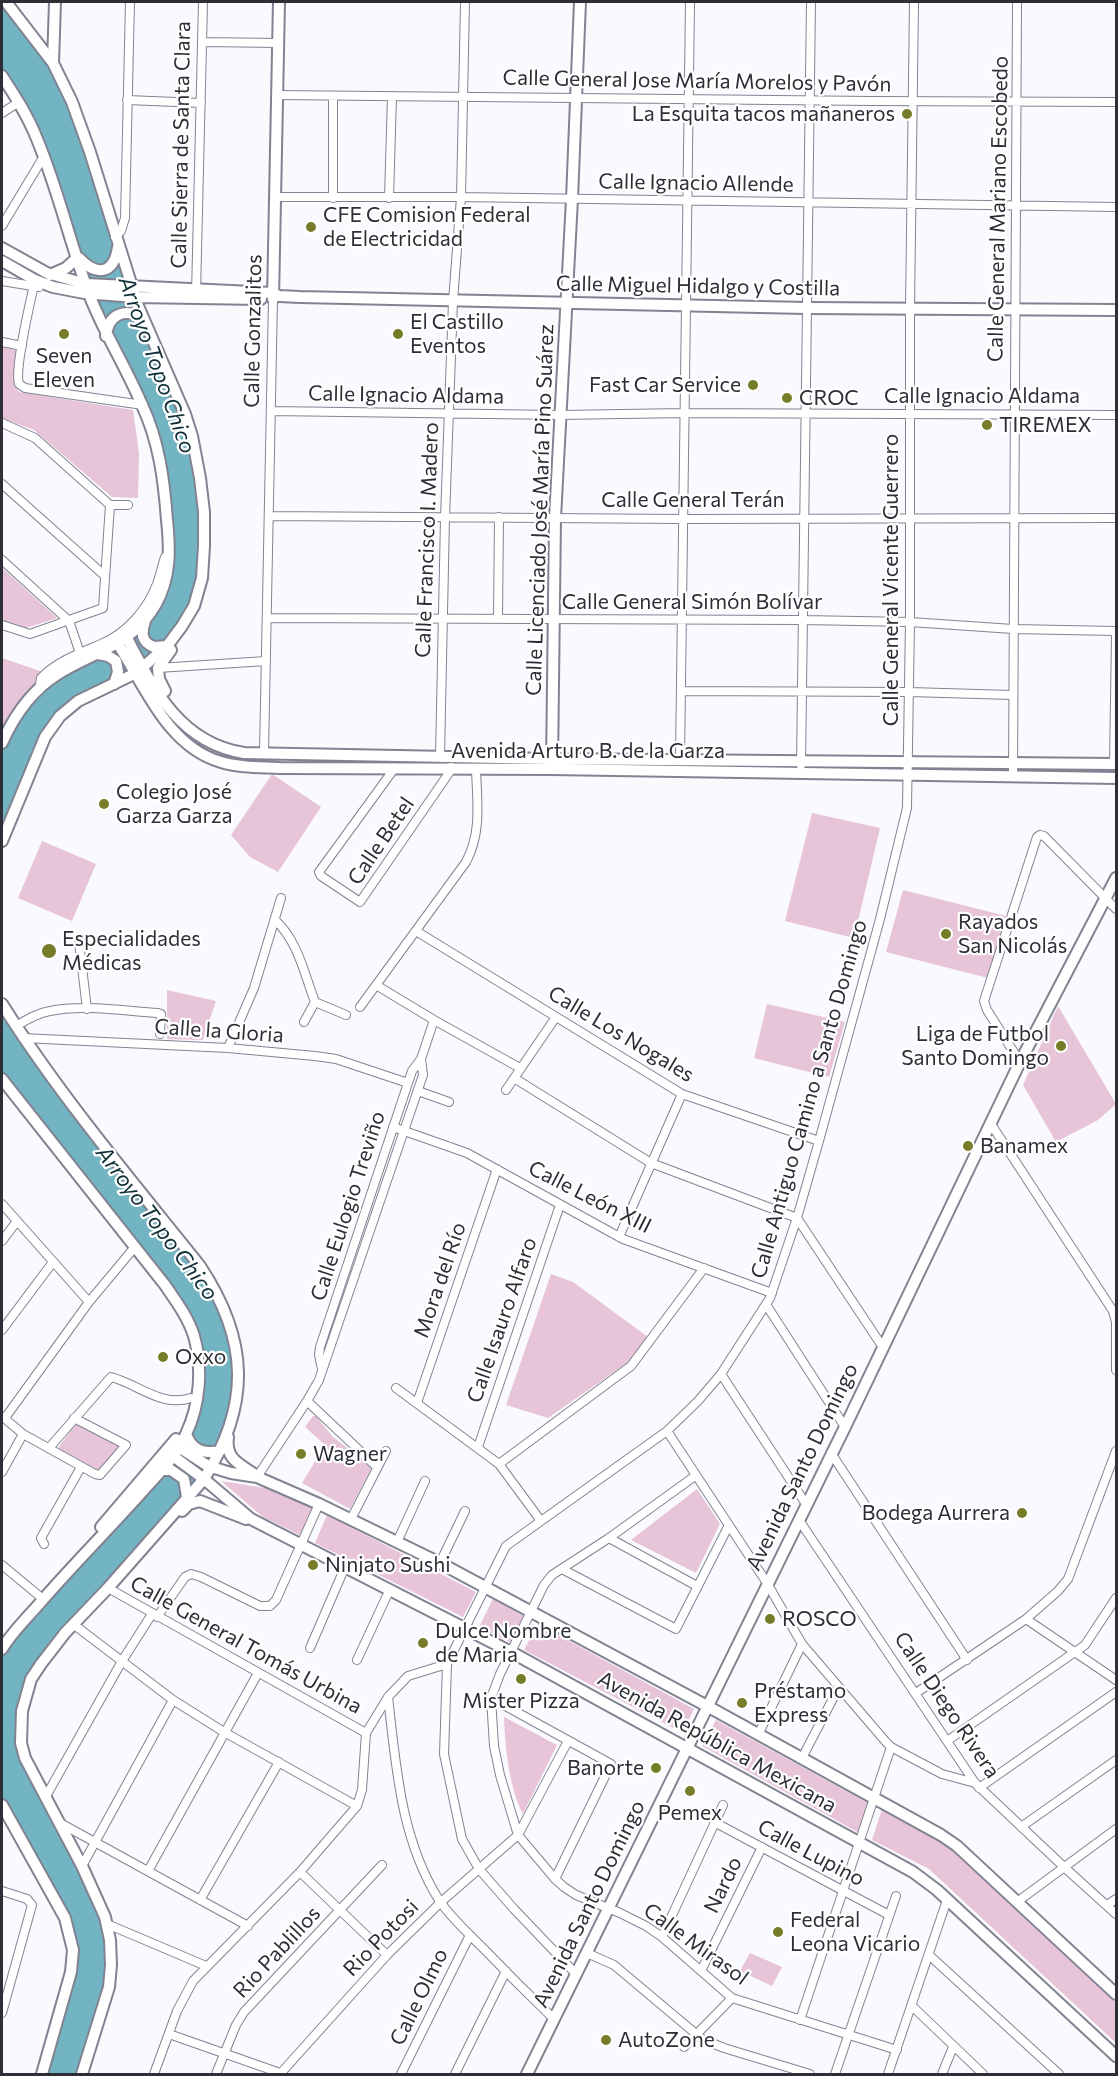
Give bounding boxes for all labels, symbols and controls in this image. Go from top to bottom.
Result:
street label: Calle Sierra de Santa Clara [166,21,196,269]
street label: Calle General Mariano Escobedo [983,56,1013,362]
street label: Calle General Jose María Morelos y Pavón [502,65,892,97]
place label: La Esquita tacos mañaneros [632,101,895,127]
marker: La Esquita tacos mañaneros [900,107,914,121]
street label: Calle Ignacio Allende [598,169,794,197]
place label: CFE Comision Federal de Electricidad [323,202,530,252]
marker: CFE Comision Federal de Electricidad [304,220,318,234]
street label: Calle Gonzalitos [239,254,267,408]
street label: Calle Miguel Hidalgo y Costilla [556,271,840,301]
water label: Arroyo Topo Chico [113,273,201,457]
place label: El Castillo Eventos [410,309,504,359]
street label: Calle Licenciado José María Pino Suárez [521,324,559,696]
marker: Seven Eleven [57,327,71,341]
marker: El Castillo Eventos [391,327,405,341]
place label: Seven Eleven [33,343,95,393]
place label: Fast Car Service [589,372,741,398]
marker: Fast Car Service [746,378,760,392]
street label: Calle Ignacio Aldama [308,381,504,409]
street label: Calle Ignacio Aldama [884,383,1080,409]
place label: CROC [799,385,859,411]
marker: CROC [780,391,794,405]
place label: TIREMEX [999,412,1092,438]
marker: TIREMEX [980,418,994,432]
street label: Calle Francisco I. Madero [410,422,444,658]
street label: Calle General Vicente Guerrero [878,434,904,726]
street label: Calle General Terán [601,487,785,513]
street label: Calle General Simón Bolívar [562,589,822,615]
street label: Avenida Arturo B. de la Garza [451,738,725,764]
place label: Colegio José Garza Garza [116,779,232,829]
street label: Calle Betel [342,792,420,890]
marker: Colegio José Garza Garza [97,797,111,811]
place label: Rayados San Nicolás [958,909,1067,959]
street label: Calle Antiguo Camino a Santo Domingo [746,917,872,1281]
place label: Especialidades Médicas [62,926,201,976]
marker: Rayados San Nicolás [939,927,953,941]
marker: Especialidades Médicas [40,942,58,960]
street label: Calle Los Nogales [544,981,698,1087]
street label: Calle la Gloria [154,1014,284,1048]
place label: Liga de Futbol Santo Domingo [901,1021,1049,1071]
marker: Liga de Futbol Santo Domingo [1054,1039,1068,1053]
street label: Calle Eulogio Treviño [305,1108,391,1304]
place label: Banamex [980,1133,1068,1159]
marker: Banamex [961,1139,975,1153]
water label: Arroyo Topo Chico [90,1141,224,1305]
street label: Calle León XIII [524,1155,656,1239]
street label: Mora del Río [408,1219,472,1341]
street label: Calle Isauro Alfaro [462,1234,542,1406]
place label: Oxxo [175,1344,226,1370]
marker: Oxxo [156,1350,170,1364]
street label: Avenida Santo Domingo [741,1359,863,1575]
place label: Wagner [313,1441,387,1467]
marker: Wagner [294,1447,308,1461]
place label: Bodega Aurrera [862,1500,1010,1526]
marker: Bodega Aurrera [1015,1506,1029,1520]
place label: Ninjato Sushi [325,1552,451,1578]
marker: Ninjato Sushi [306,1558,320,1572]
street label: Calle General Tomás Urbina [126,1571,366,1719]
place label: ROSCO [782,1606,857,1632]
marker: ROSCO [763,1612,777,1626]
place label: Dulce Nombre de Maria [435,1618,571,1668]
street label: Calle Diego Rivera [889,1627,1005,1783]
marker: Dulce Nombre de Maria [416,1636,430,1650]
street label: Avenida República Mexicana [593,1666,841,1818]
marker: Mister Pizza [514,1672,528,1686]
place label: Préstamo Express [754,1678,846,1728]
place label: Mister Pizza [462,1688,580,1714]
marker: Préstamo Express [735,1696,749,1710]
place label: Banorte [567,1755,644,1781]
marker: Banorte [649,1761,663,1775]
marker: Pemex [683,1784,697,1798]
street label: Avenida Santo Domingo [528,1796,650,2012]
place label: Pemex [658,1800,722,1826]
street label: Calle Lupino [753,1814,869,1892]
street label: Nardo [699,1853,747,1917]
street label: Rio Potosi [338,1894,424,1982]
street label: Calle Mirasol [639,1898,753,1990]
street label: Rio Pablillos [228,1901,326,2003]
place label: Federal Leona Vicario [790,1907,920,1957]
marker: Federal Leona Vicario [771,1925,785,1939]
street label: Calle Olmo [385,1945,453,2049]
place label: AutoZone [618,2027,715,2053]
marker: AutoZone [599,2033,613,2047]

